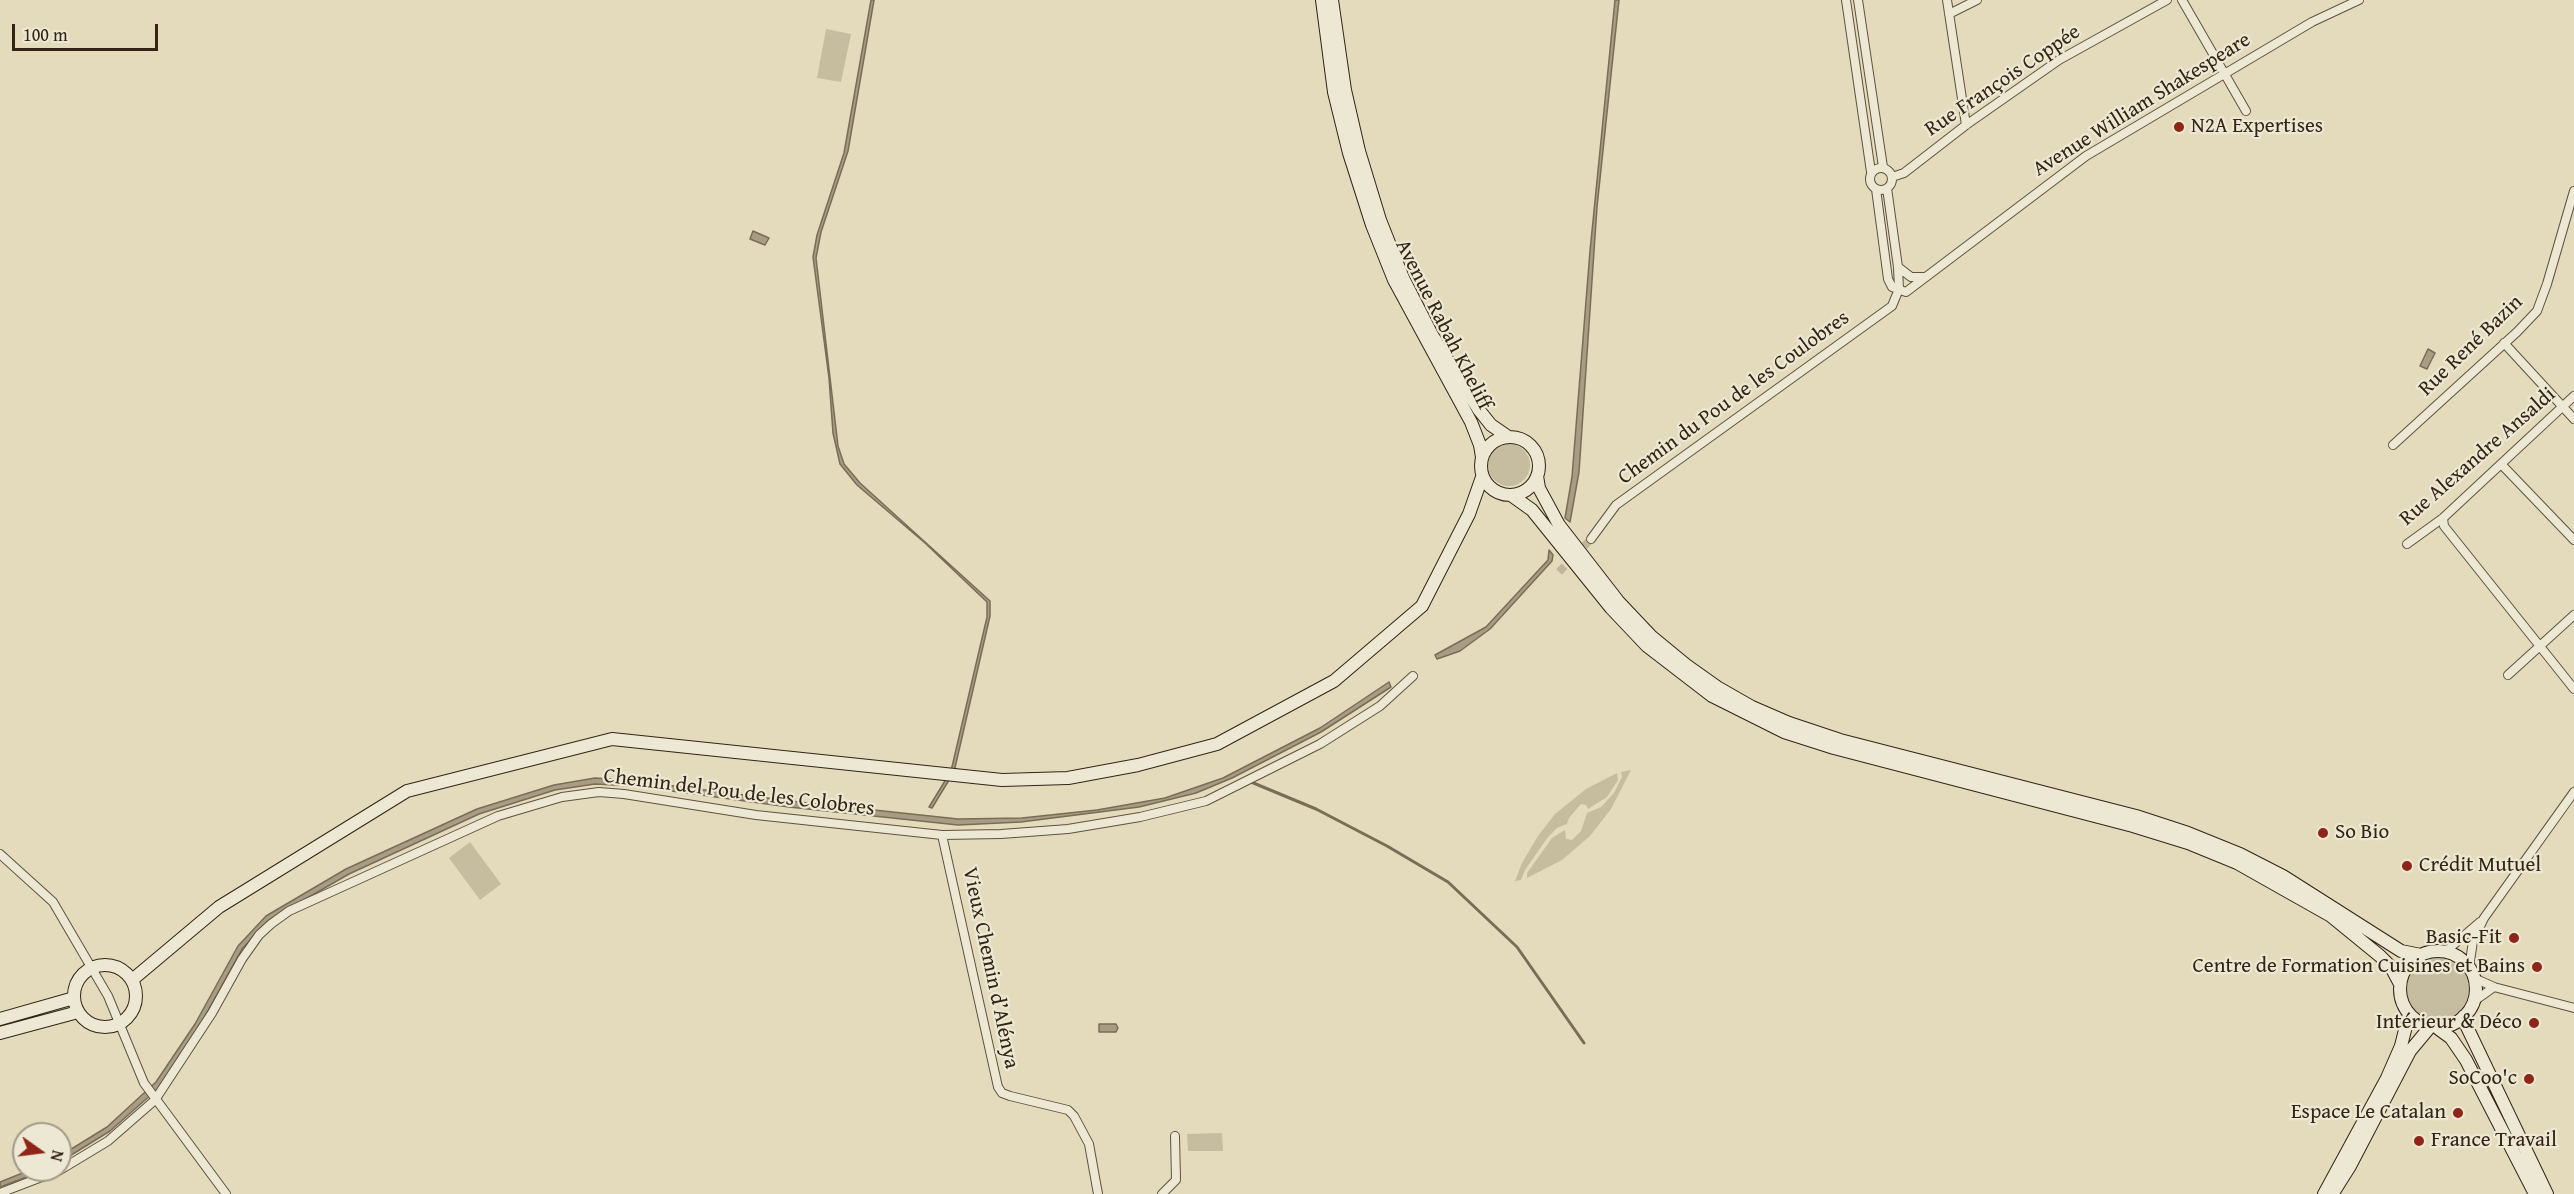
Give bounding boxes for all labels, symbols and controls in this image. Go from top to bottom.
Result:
scale bar [15,12,160,50]
street label: Rue François Coppée [1921,20,2085,142]
text: 100 m [23,21,68,48]
street label: Avenue William Shakespeare [2028,28,2256,182]
place label: N2A Expertises [2191,114,2323,140]
marker: N2A Expertises [2172,120,2186,134]
street label: Avenue Rabah Kheliff [1389,236,1497,414]
street label: Rue René Bazin [2414,290,2528,402]
street label: Chemin du Pou de les Coulobres [1613,306,1855,490]
street label: Rue Alexandre Ansaldi [2395,382,2561,532]
street label: Chemin del Pou de les Colobres [602,764,876,822]
place label: So Bio [2335,820,2389,846]
marker: So Bio [2316,826,2330,840]
place label: Crédit Mutuel [2419,853,2541,879]
marker: Crédit Mutuel [2400,859,2414,873]
street label: Vieux Chemin d’Alénya [956,865,1024,1071]
place label: Basic-Fit [2426,925,2502,951]
marker: Basic-Fit [2507,931,2521,945]
place label: Centre de Formation Cuisines et Bains [2192,954,2525,980]
marker: Centre de Formation Cuisines et Bains [2530,960,2544,974]
place label: Intérieur & Déco [2376,1010,2522,1036]
marker: Intérieur & Déco [2527,1016,2541,1030]
place label: SoCoo'c [2448,1066,2517,1092]
marker: SoCoo'c [2522,1072,2536,1086]
place label: Espace Le Catalan [2291,1100,2446,1126]
marker: Espace Le Catalan [2451,1106,2465,1120]
north arrow [12,1122,72,1182]
place label: France Travail [2431,1128,2557,1154]
marker: France Travail [2412,1134,2426,1148]
text: N [45,1148,70,1164]

